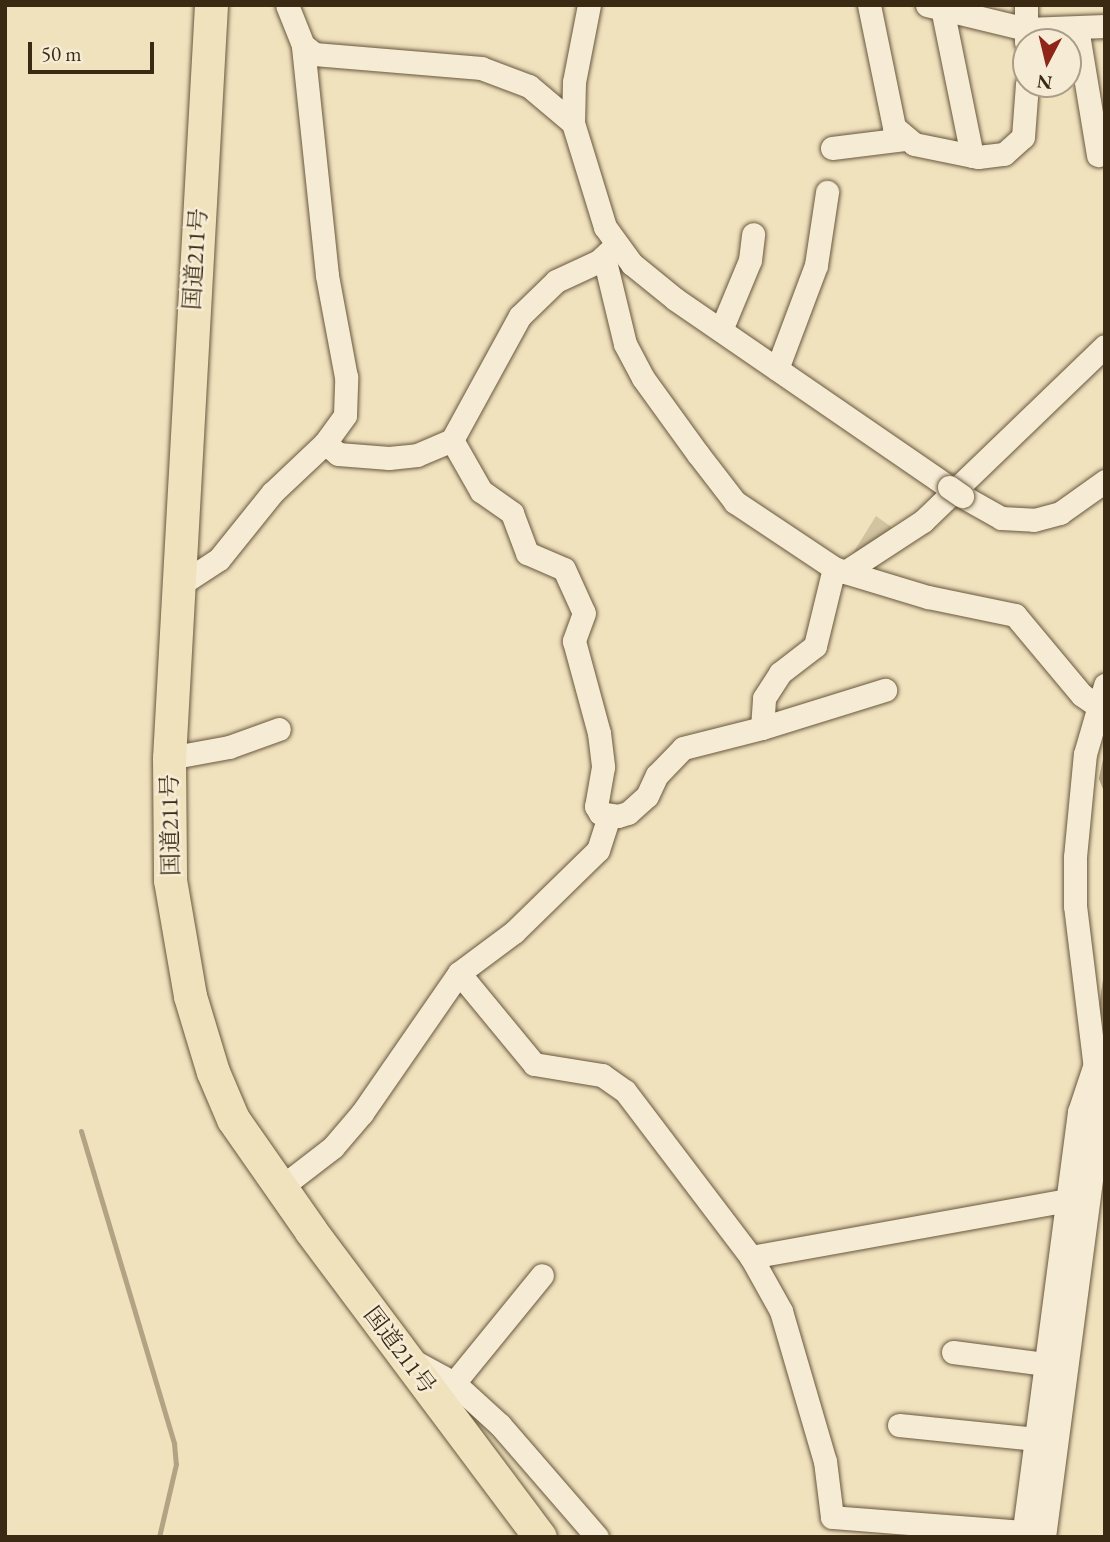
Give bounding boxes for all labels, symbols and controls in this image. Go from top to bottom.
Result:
scale bar [32,28,158,72]
north arrow [1012,28,1082,98]
text: 50 m [41,40,82,67]
text: N [1035,69,1054,96]
street label: 国道211号 [178,207,212,311]
street label: 国道211号 [155,774,185,876]
street label: 国道211号 [358,1301,442,1399]

